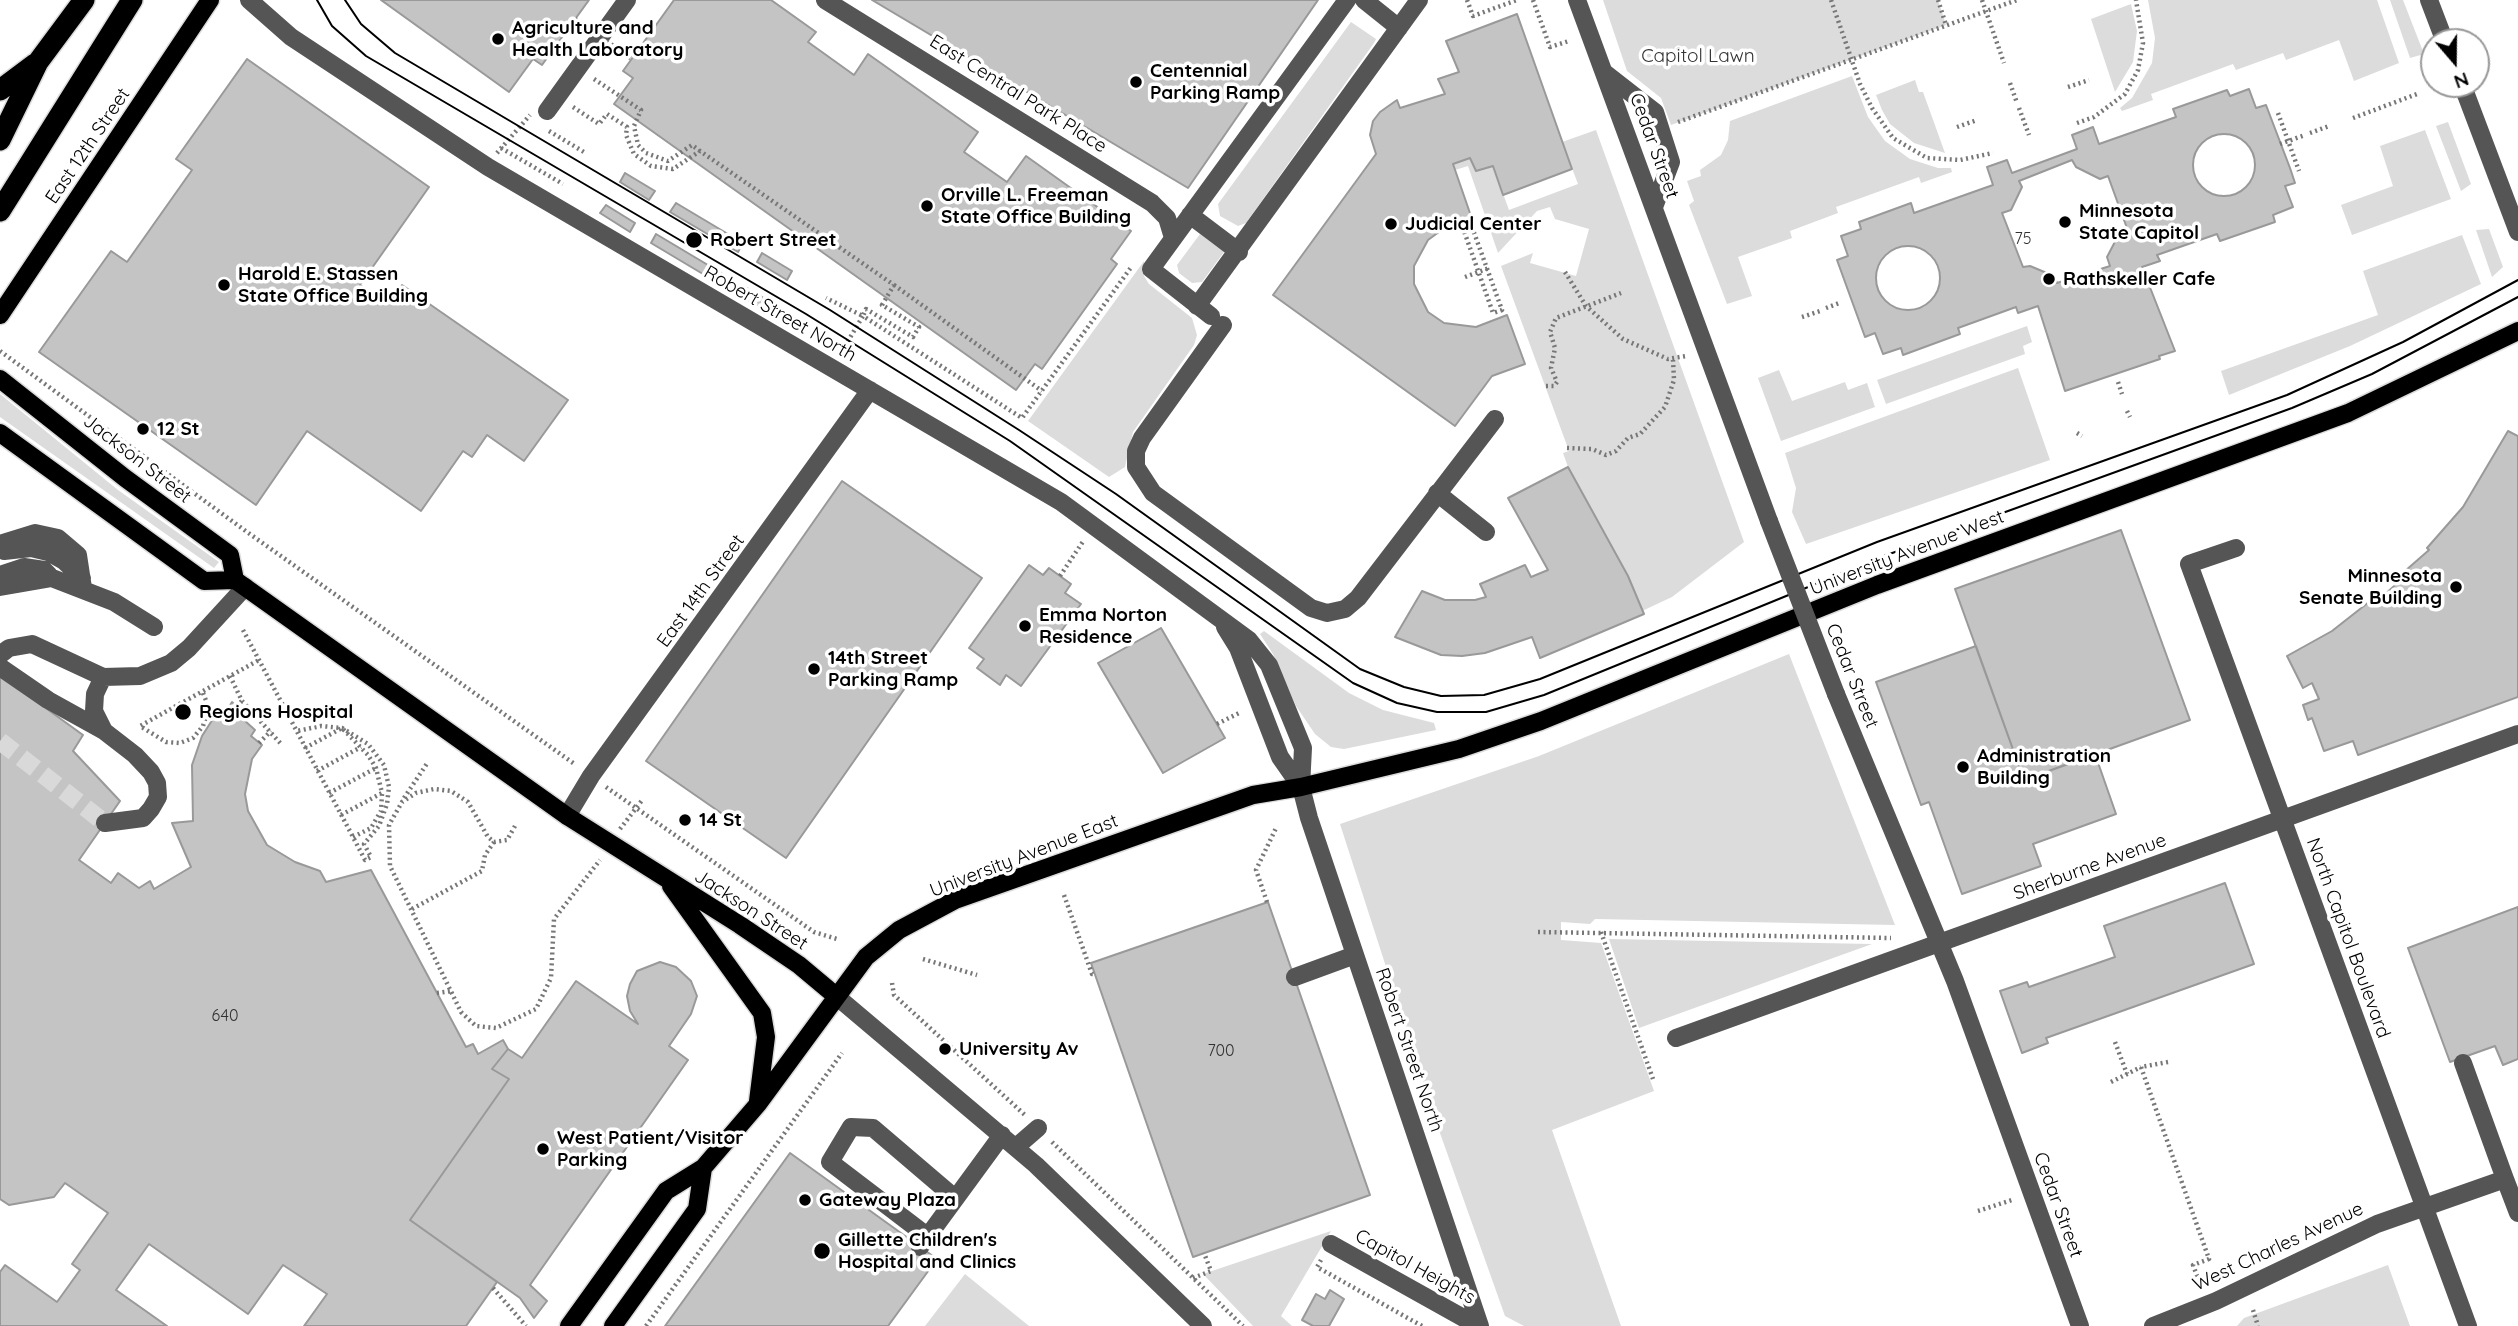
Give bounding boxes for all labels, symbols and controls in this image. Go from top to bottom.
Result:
place label: Agriculture and Health Laboratory [512,17,683,61]
north arrow [2420,28,2490,98]
street label: East Central Park Place [925,30,1111,158]
marker: Agriculture and Health Laboratory [490,31,506,47]
park label: Capitol Lawn [1641,45,1755,67]
place label: Centennial Parking Ramp [1150,60,1280,104]
text: N [2451,67,2472,95]
marker: Centennial Parking Ramp [1128,74,1144,90]
street label: East 12th Street [41,84,135,208]
street label: Cedar Street [1624,90,1684,202]
place label: Orville L. Freeman State Office Building [941,184,1131,228]
marker: Orville L. Freeman State Office Building [919,198,935,214]
place label: Minnesota State Capitol [2079,200,2199,244]
place label: Judicial Center [1405,213,1541,235]
marker: Minnesota State Capitol [2057,214,2073,230]
marker: Judicial Center [1383,216,1399,232]
place label: Robert Street [710,229,836,251]
house number: 75 [2015,229,2031,249]
marker: Robert Street [684,230,704,250]
street label: Robert Street North [700,261,860,367]
place label: Harold E. Stassen State Office Building [238,263,428,307]
place label: Rathskeller Cafe [2063,268,2215,290]
marker: Rathskeller Cafe [2041,271,2057,287]
marker: Harold E. Stassen State Office Building [216,277,232,293]
street label: Jackson Street [78,410,196,508]
place label: 12 St [157,418,200,440]
marker: 12 St [135,421,151,437]
street label: University Avenue West [1807,505,2007,601]
street label: East 14th Street [652,530,750,652]
place label: Minnesota Senate Building [2299,565,2442,609]
marker: Minnesota Senate Building [2448,579,2464,595]
place label: Emma Norton Residence [1039,604,1167,648]
marker: Emma Norton Residence [1017,618,1033,634]
street label: Cedar Street [1821,620,1883,732]
place label: 14th Street Parking Ramp [828,647,958,691]
marker: 14th Street Parking Ramp [806,661,822,677]
place label: Regions Hospital [199,701,353,723]
marker: Regions Hospital [173,702,193,722]
place label: Administration Building [1977,745,2111,789]
marker: Administration Building [1955,759,1971,775]
place label: 14 St [699,809,742,831]
street label: University Avenue East [927,810,1121,902]
marker: 14 St [677,812,693,828]
street label: Sherburne Avenue [2010,829,2170,905]
street label: North Capitol Boulevard [2301,835,2395,1041]
street label: Jackson Street [690,865,812,955]
street label: Robert Street North [1370,965,1448,1135]
house number: 640 [212,1006,238,1026]
place label: University Av [959,1038,1078,1060]
marker: University Av [937,1041,953,1057]
house number: 700 [1207,1041,1235,1061]
place label: West Patient/Visitor Parking [557,1127,744,1171]
marker: West Patient/Visitor Parking [535,1141,551,1157]
street label: Cedar Street [2028,1149,2088,1261]
place label: Gateway Plaza [819,1189,956,1211]
marker: Gateway Plaza [797,1192,813,1208]
street label: West Charles Avenue [2189,1197,2367,1297]
street label: Capitol Heights [1351,1225,1479,1309]
place label: Gillette Children's Hospital and Clinics [838,1229,1016,1273]
marker: Gillette Children's Hospital and Clinics [812,1241,832,1261]

